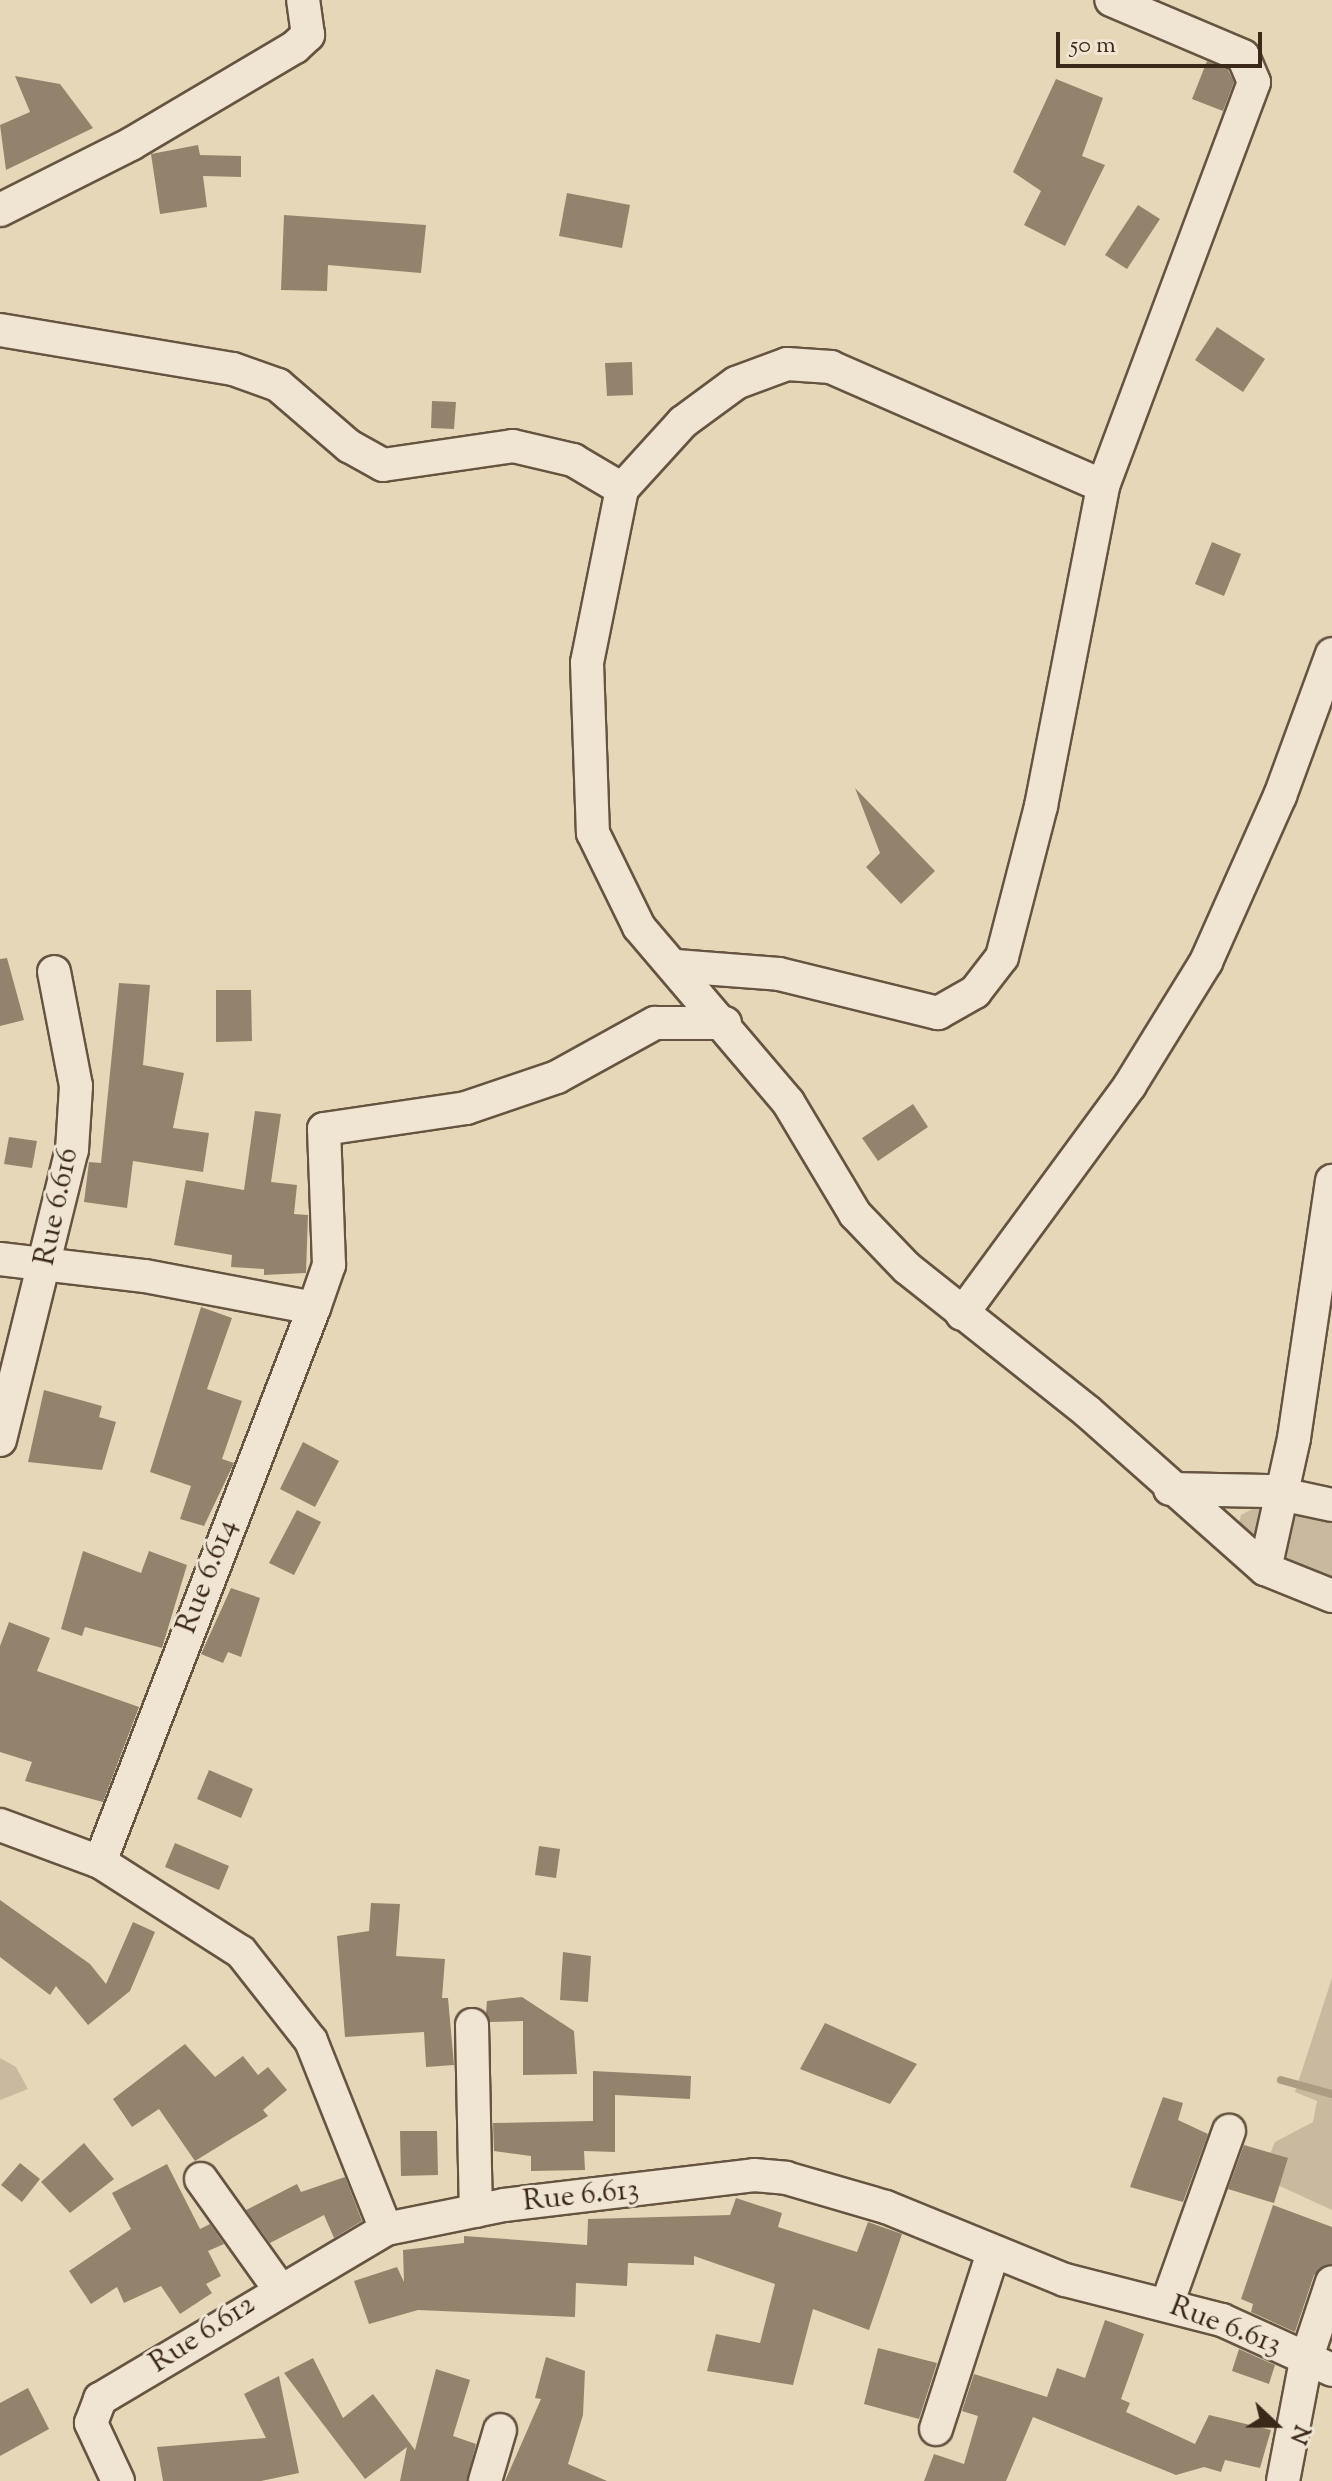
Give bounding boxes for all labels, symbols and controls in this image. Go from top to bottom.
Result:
scale bar [1060,16,1266,66]
text: 50 m [1070,29,1116,63]
street label: Rue 6.616 [28,1145,88,1269]
street label: Rue 6.614 [170,1515,246,1639]
street label: Rue 6.613 [521,2173,641,2221]
street label: Rue 6.612 [144,2288,262,2382]
street label: Rue 6.613 [1164,2289,1286,2365]
north arrow [1236,2385,1316,2465]
text: N [1280,2420,1316,2448]

